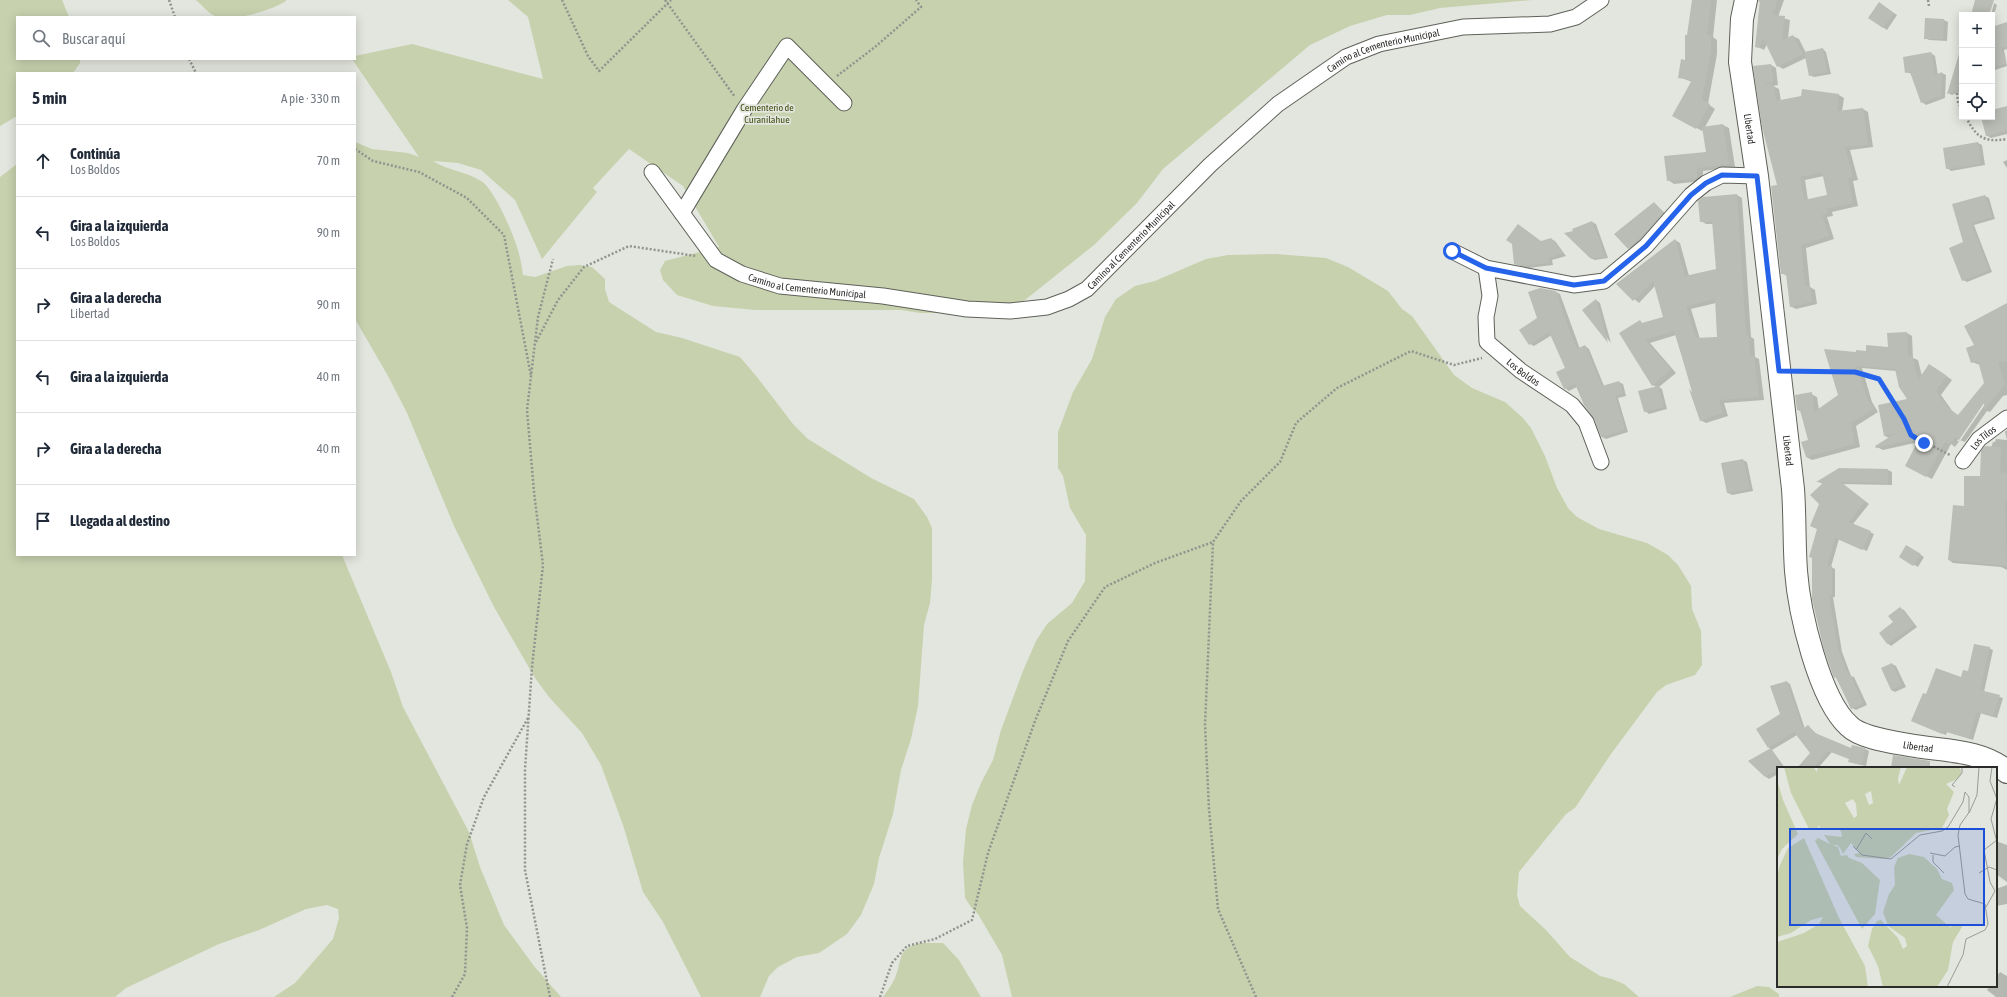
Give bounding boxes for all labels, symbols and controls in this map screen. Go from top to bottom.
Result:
map controls [1959,12,1995,120]
button: + [1959,12,1995,48]
search box [16,16,356,60]
street label: Camino al Cementerio Municipal [1325,26,1441,74]
icon: search [30,27,52,49]
text: Buscar aquí [62,30,125,47]
button: − [1959,48,1995,84]
button: locate [1959,84,1995,120]
text: 5 min [32,88,67,108]
text: A pie · 330 m [281,91,340,106]
park label: Cementerio de Curanilahue [740,102,794,125]
street label: Libertad [1742,113,1758,145]
text: Continúa [70,145,120,162]
icon: ahead [32,150,54,172]
text: 70 m [317,153,340,168]
text: Los Boldos [70,162,120,177]
street label: Camino al Cementerio Municipal [1085,198,1177,291]
text: Gira a la izquierda [70,217,168,234]
icon: left [32,222,54,244]
text: 90 m [317,225,340,240]
text: Los Boldos [70,234,120,249]
route start [1443,242,1461,260]
street label: Camino al Cementerio Municipal [747,271,867,300]
text: Gira a la derecha [70,289,161,306]
icon: right [32,294,54,316]
text: 90 m [317,297,340,312]
text: Libertad [70,306,110,321]
street label: Los Boldos [1505,356,1543,388]
icon: left [32,366,54,388]
text: Gira a la izquierda [70,368,168,385]
text: 40 m [317,369,340,384]
street label: Los Tilos [1968,423,1998,452]
route end [1915,434,1933,452]
street label: Libertad [1781,435,1796,467]
icon: right [32,438,54,460]
text: Gira a la derecha [70,440,161,457]
text: 40 m [317,441,340,456]
icon: arrive [32,510,54,532]
text: Llegada al destino [70,512,170,529]
street label: Libertad [1902,739,1934,754]
inset map [1777,767,1997,987]

